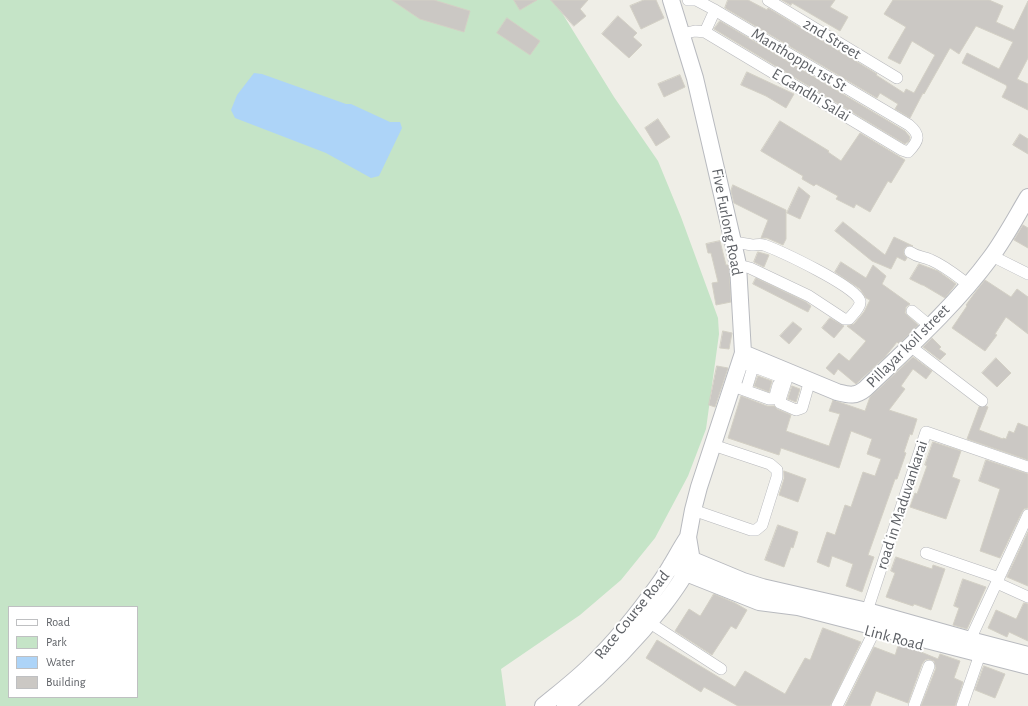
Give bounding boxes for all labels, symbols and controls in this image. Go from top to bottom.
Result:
street label: 2nd Street [800,14,864,64]
street label: Manthoppu 1st St [748,24,850,96]
street label: E Gandhi Salai [768,64,854,126]
street label: Five Furlong Road [707,167,747,277]
street label: Pillayar koil street [862,300,954,392]
street label: road in Maduvankarai [872,438,932,572]
street label: Race Course Road [590,567,674,663]
legend [8,606,138,698]
text: Road [46,616,70,628]
street label: Link Road [862,621,926,655]
text: Park [46,636,67,648]
text: Water [46,656,75,668]
text: Building [46,676,86,688]

